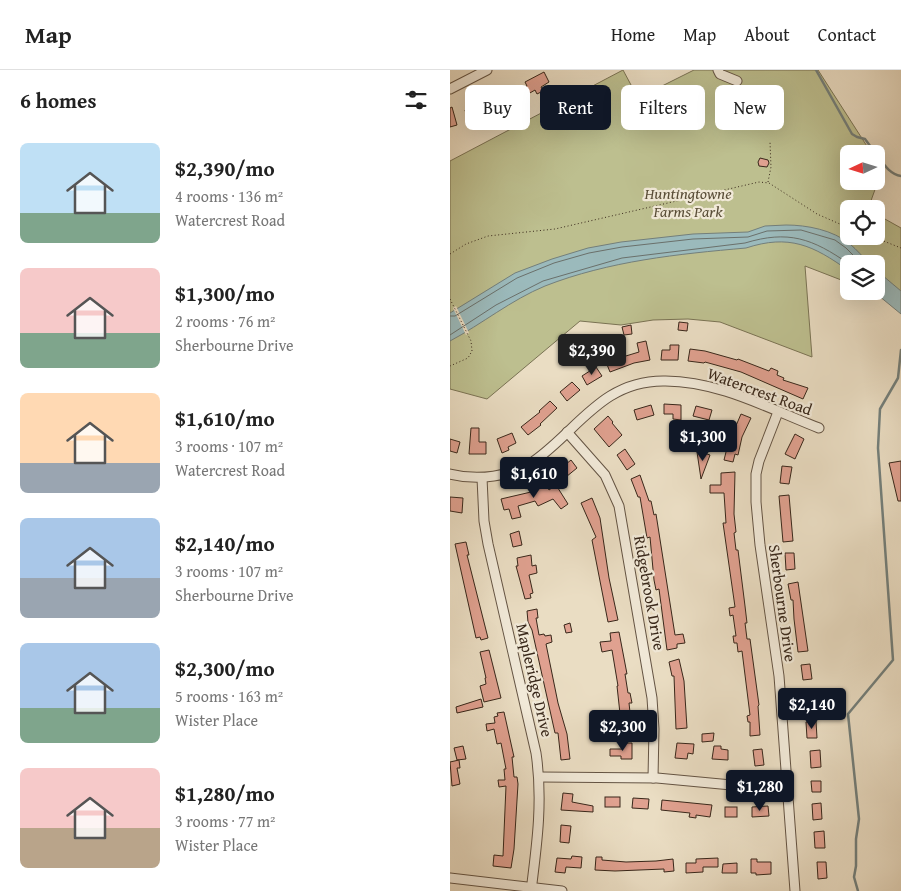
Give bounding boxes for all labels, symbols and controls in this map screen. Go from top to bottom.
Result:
text: Map [25,17,72,52]
text: Home [611,21,655,48]
text: Map [683,21,716,48]
text: About [744,21,790,48]
text: Contact [818,21,876,48]
text: 6 homes [20,85,96,116]
chip: Buy [465,85,530,130]
chip: Rent [540,85,611,130]
chip: Filters [621,85,705,130]
chip: New [715,85,784,130]
icon: filters [402,86,430,114]
north arrow [840,145,885,190]
map controls [840,145,885,300]
text: $2,390/mo [175,153,275,184]
icon: home [60,163,120,223]
park label: Huntingtowne Farms Park [643,181,732,223]
text: 4 rooms · 136 m² [175,184,283,208]
button: locate [840,200,885,245]
text: Watercrest Road [175,208,285,232]
button: layers [840,255,885,300]
text: $1,300/mo [175,278,275,309]
icon: home [60,288,120,348]
text: 2 rooms · 76 m² [175,309,275,333]
text: Sherbourne Drive [175,333,294,357]
pin: $2,390 [551,334,633,376]
text: $2,390 [569,338,615,362]
street label: Watercrest Road [704,361,816,421]
text: $1,610/mo [175,403,275,434]
icon: home [60,413,120,473]
pin: $1,300 [662,420,744,462]
text: $1,300 [680,424,726,448]
text: 3 rooms · 107 m² [175,434,283,458]
pin: $1,610 [493,456,575,499]
text: Watercrest Road [175,458,285,482]
text: $1,610 [511,461,557,485]
text: $2,140/mo [175,528,275,559]
street label: Ridgebrook Drive [628,534,672,652]
icon: home [60,538,120,598]
street label: Sherbourne Drive [763,543,803,663]
text: 3 rooms · 107 m² [175,559,283,583]
text: Sherbourne Drive [175,583,294,607]
street label: Mapleridge Drive [510,621,560,739]
text: $2,300/mo [175,653,275,684]
icon: home [60,663,120,723]
text: 5 rooms · 163 m² [175,684,283,708]
pin: $2,140 [771,688,853,730]
text: $2,140 [789,692,835,716]
text: Wister Place [175,708,258,732]
pin: $2,300 [582,710,664,752]
text: $2,300 [600,714,646,738]
pin: $1,280 [719,770,801,812]
text: $1,280 [737,774,783,798]
text: $1,280/mo [175,778,275,809]
icon: home [60,788,120,848]
text: 3 rooms · 77 m² [175,809,275,833]
text: Wister Place [175,833,258,857]

